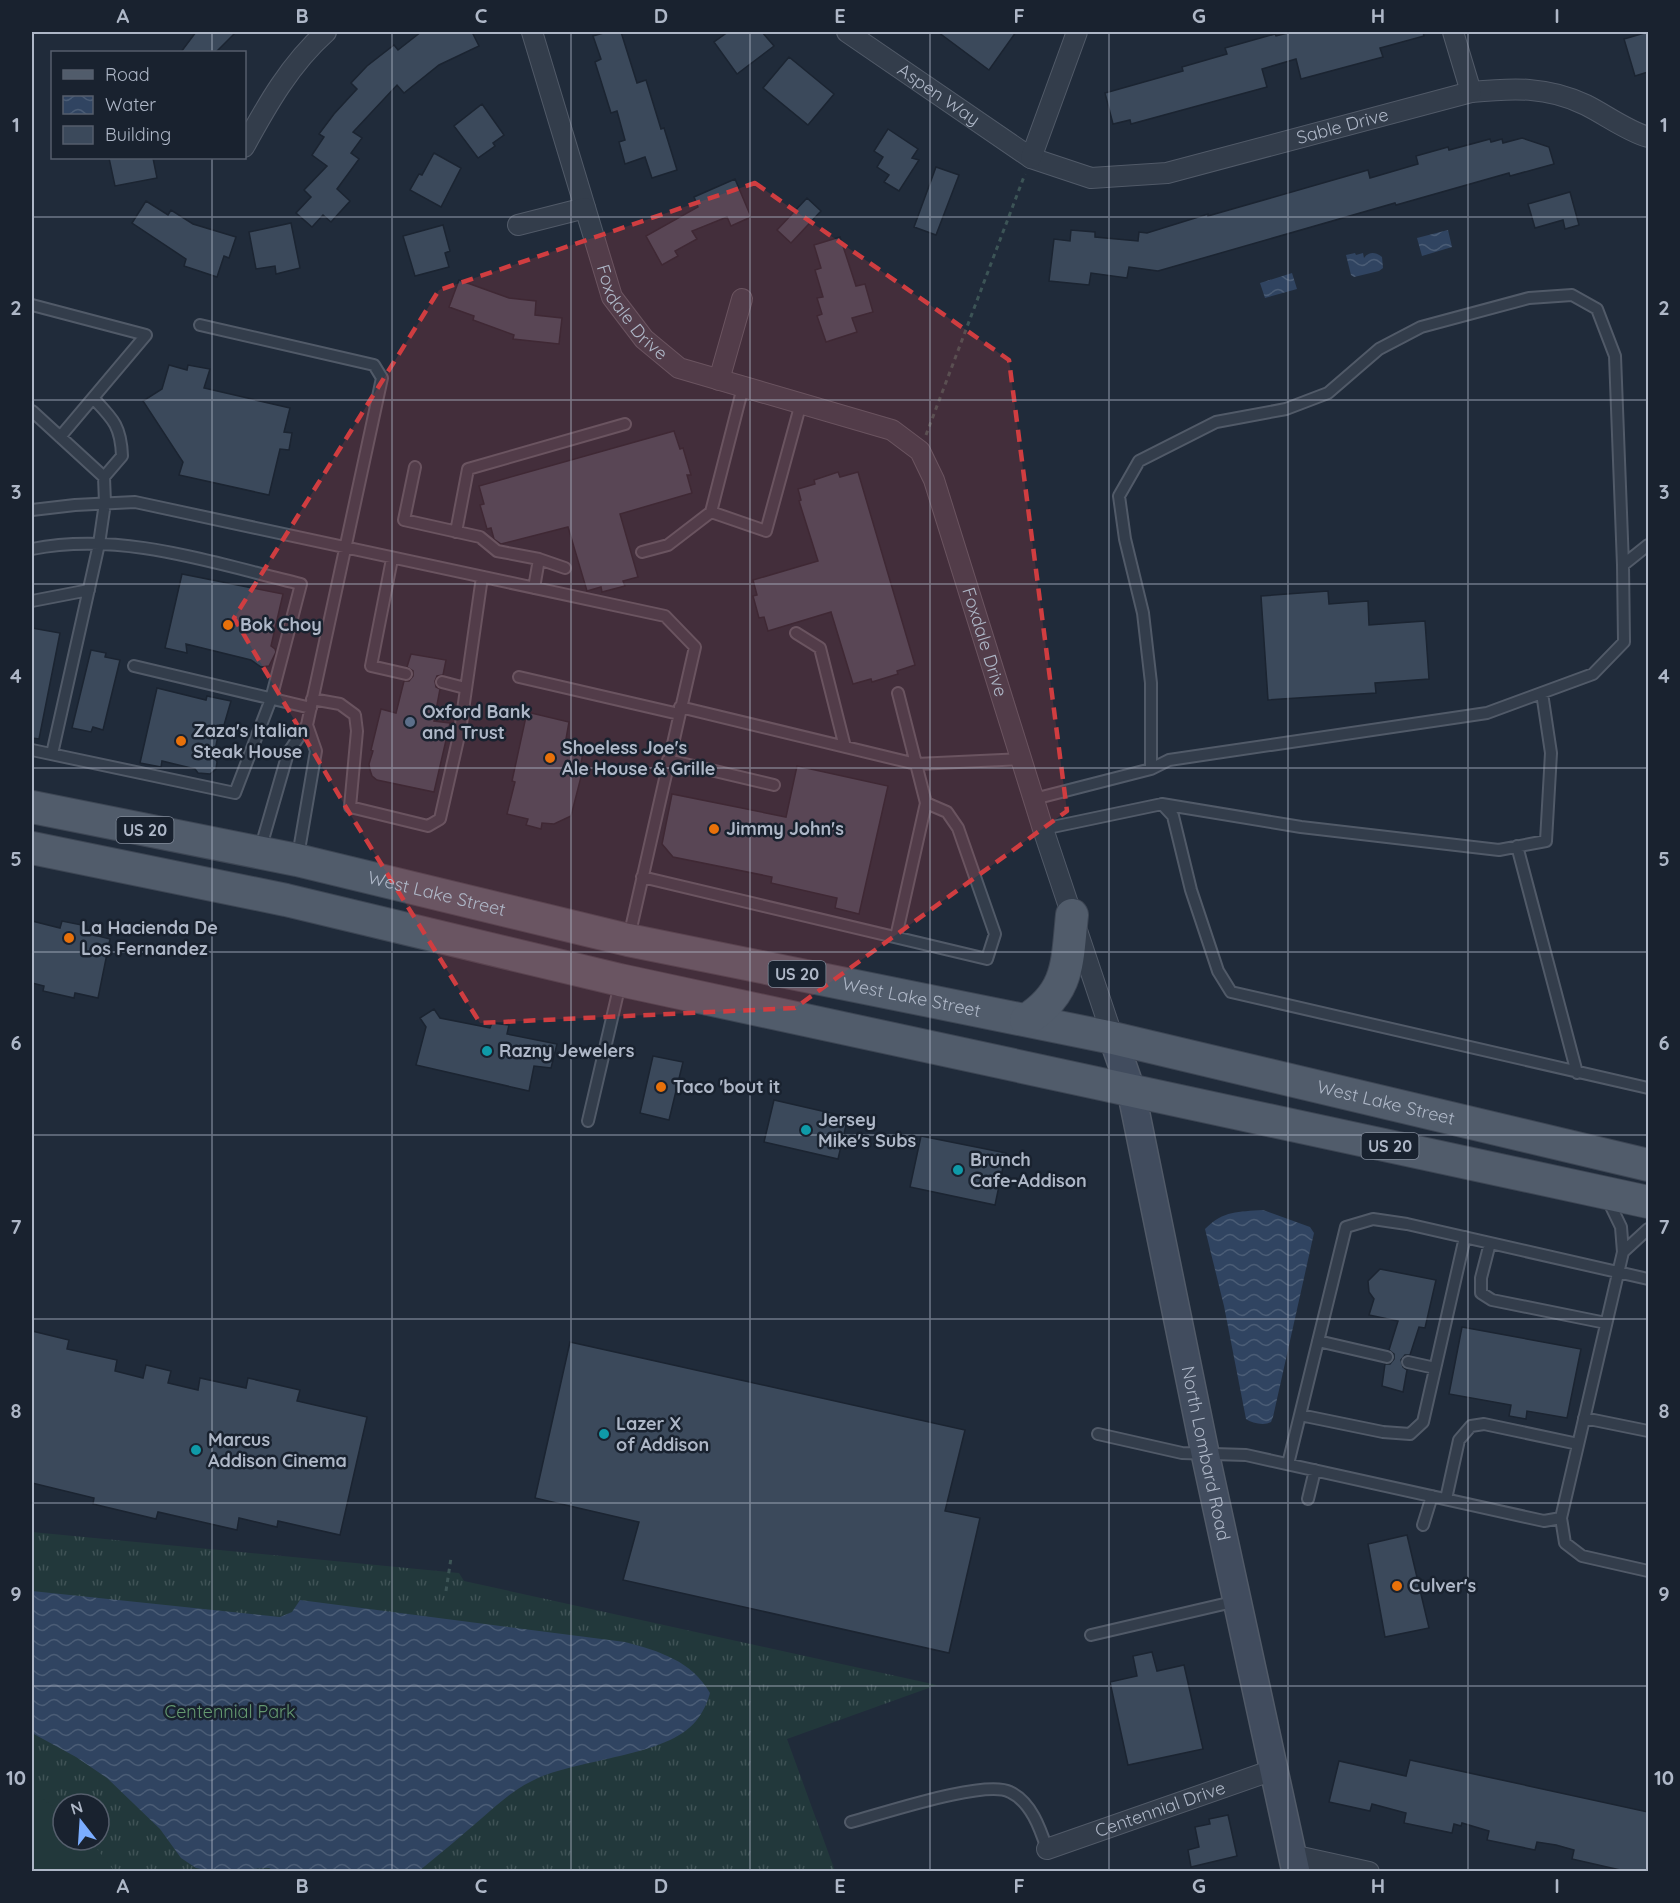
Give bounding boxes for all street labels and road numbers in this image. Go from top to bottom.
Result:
street label: Aspen Way [893,58,985,131]
street label: Sable Drive [1294,103,1391,149]
street label: Foxdale Drive [592,261,673,365]
street label: Foxdale Drive [957,584,1013,700]
road number: US 20 [116,817,174,843]
street label: West Lake Street [366,866,508,921]
road number: US 20 [768,961,826,987]
street label: West Lake Street [840,972,983,1022]
street label: West Lake Street [1315,1075,1457,1130]
road number: US 20 [1362,1133,1418,1159]
street label: North Lombard Road [1177,1364,1236,1543]
street label: Centennial Drive [1092,1776,1228,1842]

